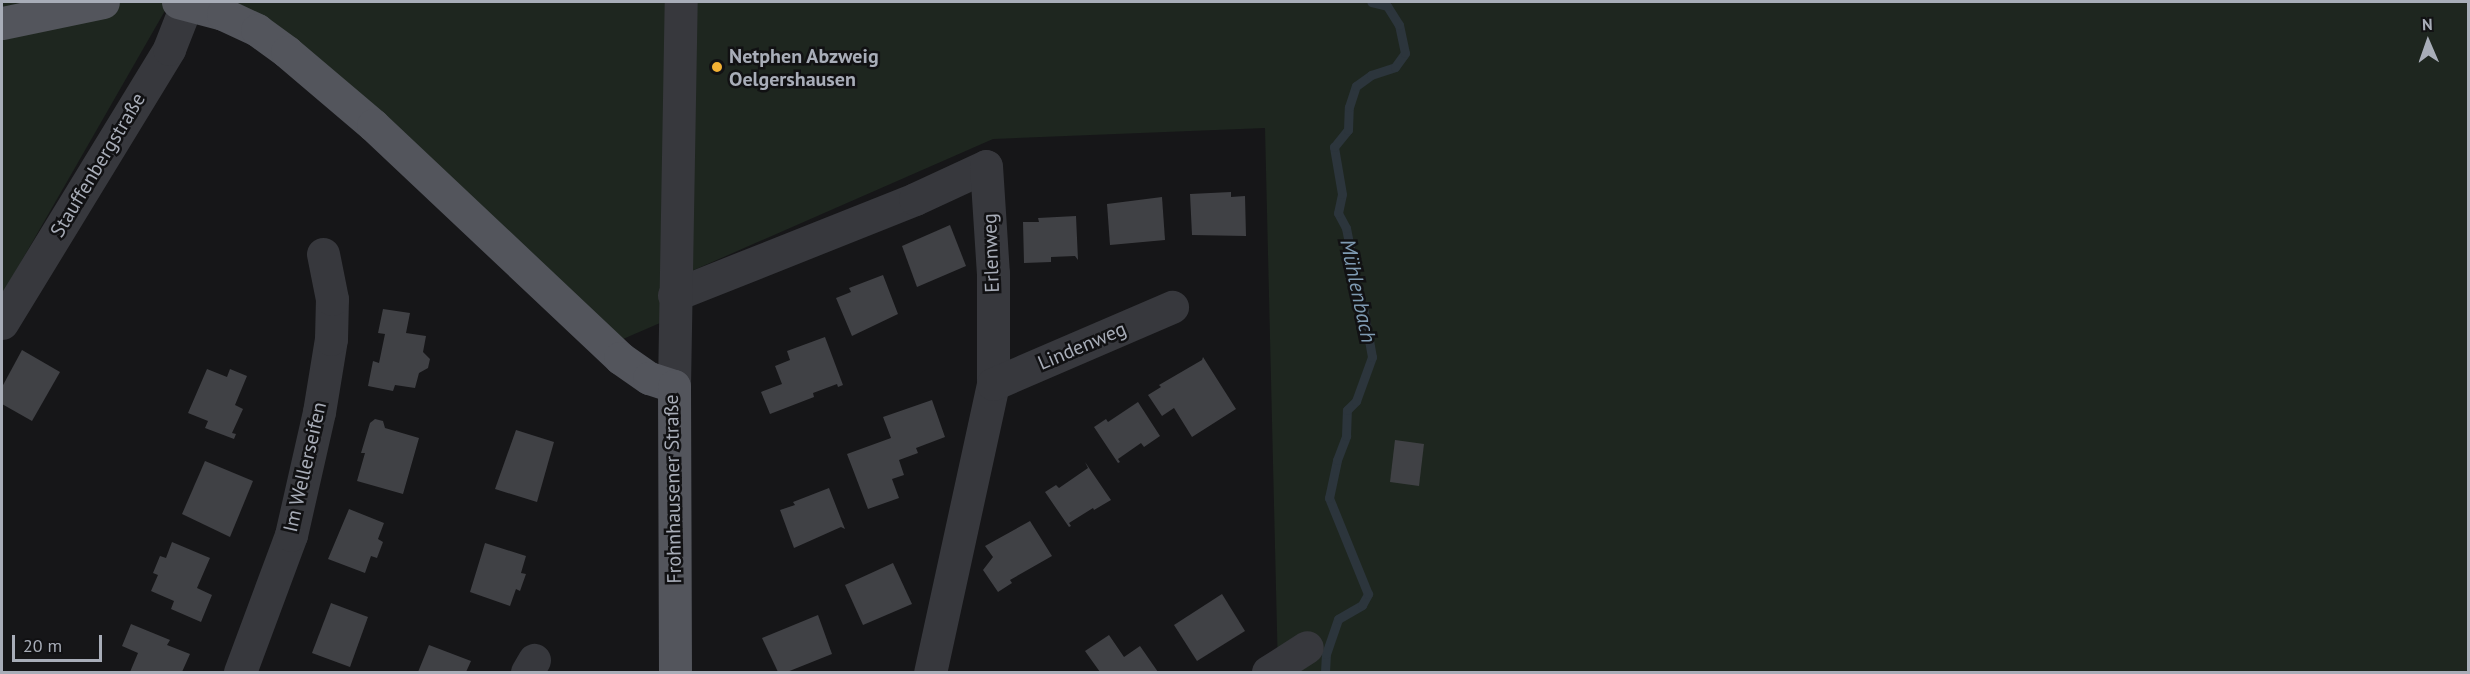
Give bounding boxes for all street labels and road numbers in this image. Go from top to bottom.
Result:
street label: Stauffenbergstraße [45,88,151,242]
street label: Erlenweg [978,213,1004,293]
street label: Lindenweg [1034,317,1130,375]
street label: Frohnhausener Straße [659,394,687,584]
street label: Im Wellerseifen [278,399,332,535]

